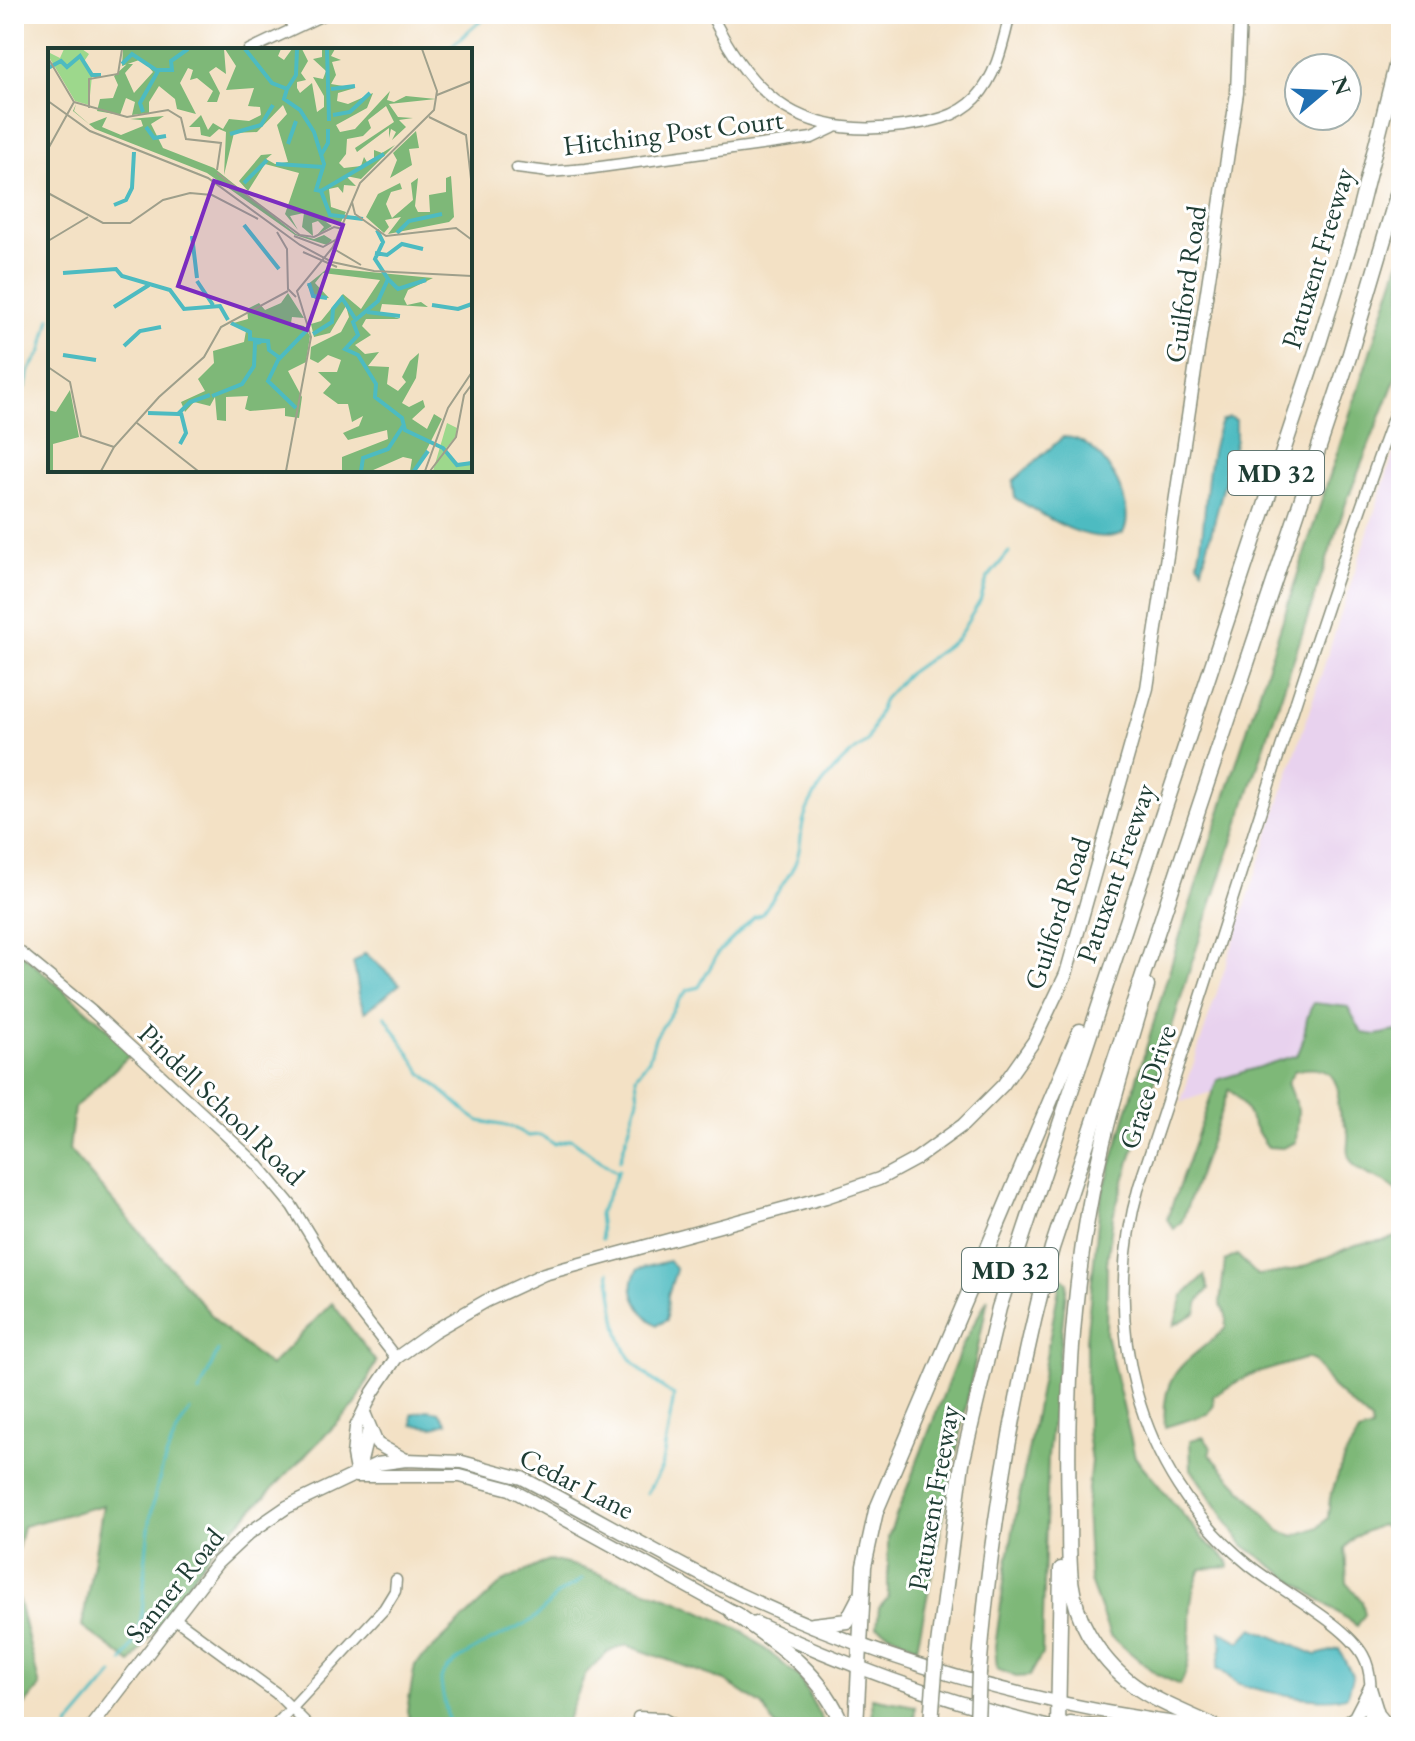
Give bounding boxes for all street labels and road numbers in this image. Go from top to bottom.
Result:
street label: Hitching Post Court [561,101,785,163]
street label: Patuxent Freeway [1272,162,1362,353]
street label: Guilford Road [1156,202,1214,365]
road number: MD 32 [1228,451,1324,495]
street label: Patuxent Freeway [1067,778,1163,967]
street label: Guilford Road [1015,831,1099,994]
street label: Pindell School Road [131,1015,314,1193]
street label: Grace Drive [1110,1020,1184,1153]
road number: MD 32 [962,1248,1058,1292]
street label: Patuxent Freeway [899,1402,967,1593]
street label: Cedar Lane [514,1439,641,1527]
street label: Sanner Road [117,1519,232,1650]

